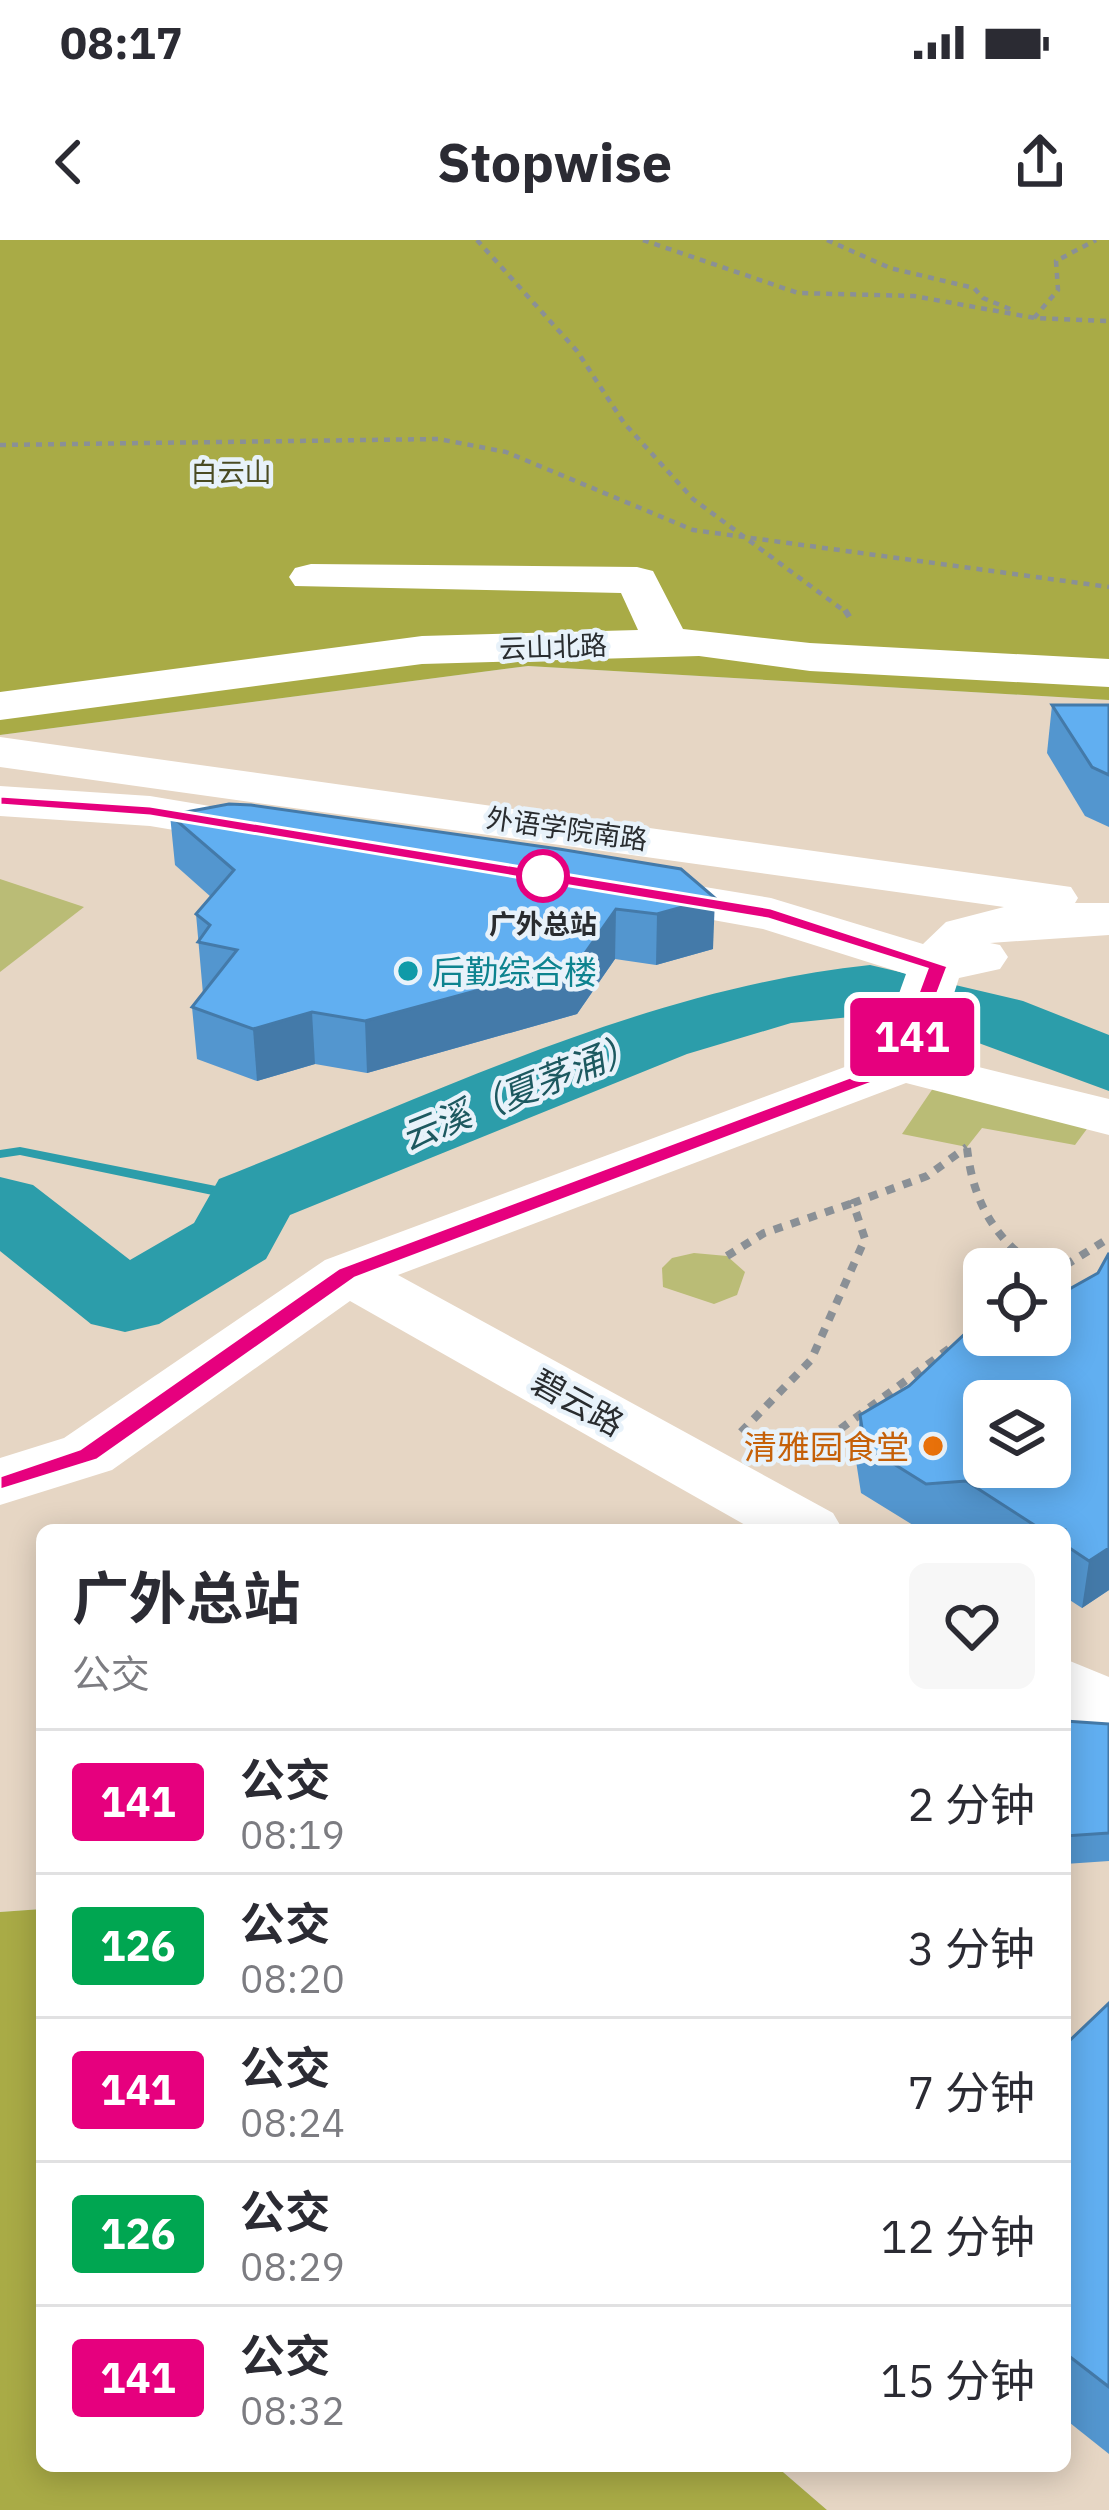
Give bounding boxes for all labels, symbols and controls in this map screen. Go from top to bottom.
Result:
text: 08:17 [60,13,183,71]
text: Stopwise [437,127,672,197]
icon: back [36,129,102,195]
icon: share [1007,129,1073,195]
park label: 白云山 [191,454,272,489]
street label: 云山北路 [498,627,608,665]
street label: 外语学院南路 [484,799,650,857]
marker: 广外总站 [518,851,568,901]
place label: 广外总站 [489,906,597,941]
place label: 后勤综合楼 [432,950,597,993]
marker: 后勤综合楼 [395,958,421,984]
line badge: 141 [843,998,981,1076]
text: 141 [874,1009,950,1064]
water label: 云溪（夏茅涌） [393,1022,645,1160]
map controls [963,1248,1071,1488]
button: locate [963,1248,1071,1356]
street label: 碧云路 [524,1359,632,1445]
button: layers [963,1380,1071,1488]
place label: 清雅园食堂 [744,1425,909,1468]
marker: 清雅园食堂 [920,1433,946,1459]
text: 广外总站 [72,1561,300,1635]
button: heart [909,1563,1035,1689]
text: 公交 [72,1648,150,1699]
text: 公交 [240,1750,330,1808]
text: 141 [100,1774,176,1829]
text: 2 分钟 [907,1775,1035,1833]
text: 08:19 [240,1809,345,1860]
text: 公交 [240,1894,330,1952]
text: 126 [100,1918,176,1973]
text: 3 分钟 [907,1919,1035,1977]
text: 08:20 [240,1953,345,2004]
text: 公交 [240,2038,330,2096]
text: 141 [100,2062,176,2117]
text: 7 分钟 [907,2063,1035,2121]
text: 08:24 [240,2097,345,2148]
text: 公交 [240,2182,330,2240]
text: 126 [100,2206,176,2261]
text: 12 分钟 [880,2207,1035,2265]
text: 08:29 [240,2241,345,2292]
text: 公交 [240,2326,330,2384]
text: 141 [100,2350,176,2405]
text: 15 分钟 [880,2351,1035,2409]
text: 08:32 [240,2385,345,2436]

